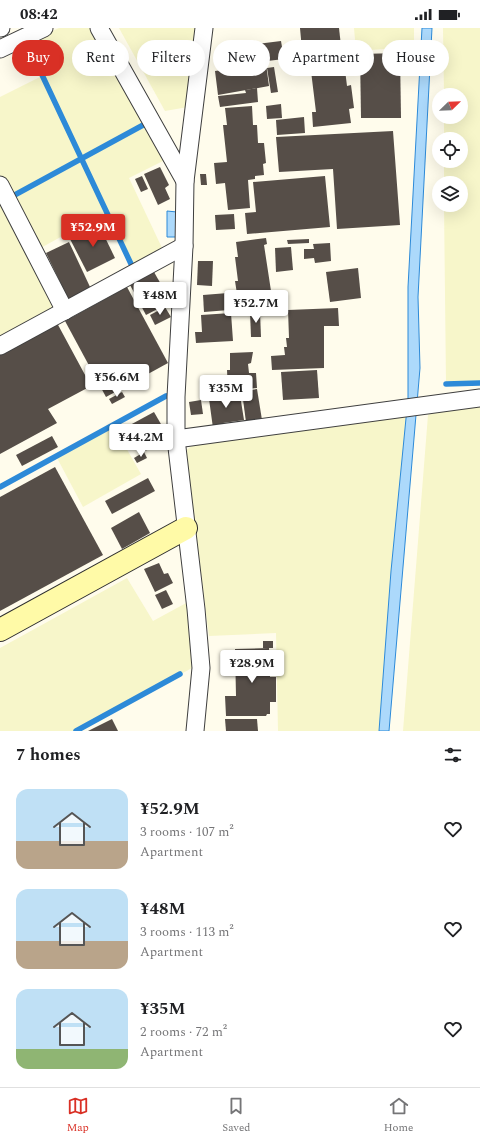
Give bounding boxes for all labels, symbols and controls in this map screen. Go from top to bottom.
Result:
text: 08:42 [20,3,58,26]
chip: Buy [12,40,64,76]
chip: Rent [72,40,129,76]
chip: Filters [137,40,205,76]
chip: New [213,40,270,76]
chip: Apartment [278,40,374,76]
chip: House [382,40,449,76]
north arrow [432,88,468,124]
map controls [432,88,468,212]
button: locate [432,132,468,168]
button: layers [432,176,468,212]
pin: ¥52.9M [60,214,126,248]
text: ¥52.9M [70,217,116,237]
pin: ¥48M [136,282,184,316]
text: ¥48M [143,285,177,305]
pin: ¥52.7M [223,290,289,324]
text: ¥52.7M [233,293,279,313]
pin: ¥56.6M [84,364,150,398]
text: ¥56.6M [94,367,140,387]
pin: ¥35M [202,375,250,409]
text: ¥35M [209,378,243,398]
pin: ¥44.2M [108,424,174,458]
text: ¥44.2M [118,427,164,447]
pin: ¥28.9M [219,650,285,684]
text: ¥28.9M [229,653,275,673]
text: 7 homes [16,742,81,768]
icon: filters [442,744,464,766]
text: ¥52.9M [140,796,200,822]
icon: home [48,805,96,853]
icon: heart [442,818,464,840]
text: 3 rooms · 107 m² [140,822,234,842]
text: Apartment [140,842,203,862]
text: ¥48M [140,896,186,922]
icon: home [48,905,96,953]
icon: heart [442,918,464,940]
text: 3 rooms · 113 m² [140,922,234,942]
text: Apartment [140,942,203,962]
text: ¥35M [140,996,186,1022]
icon: home [48,1005,96,1053]
icon: heart [442,1018,464,1040]
text: 2 rooms · 72 m² [140,1022,227,1042]
text: Apartment [140,1042,203,1062]
tab: Map [67,1095,89,1136]
tab: Saved [222,1095,250,1136]
tab: Home [384,1095,413,1136]

